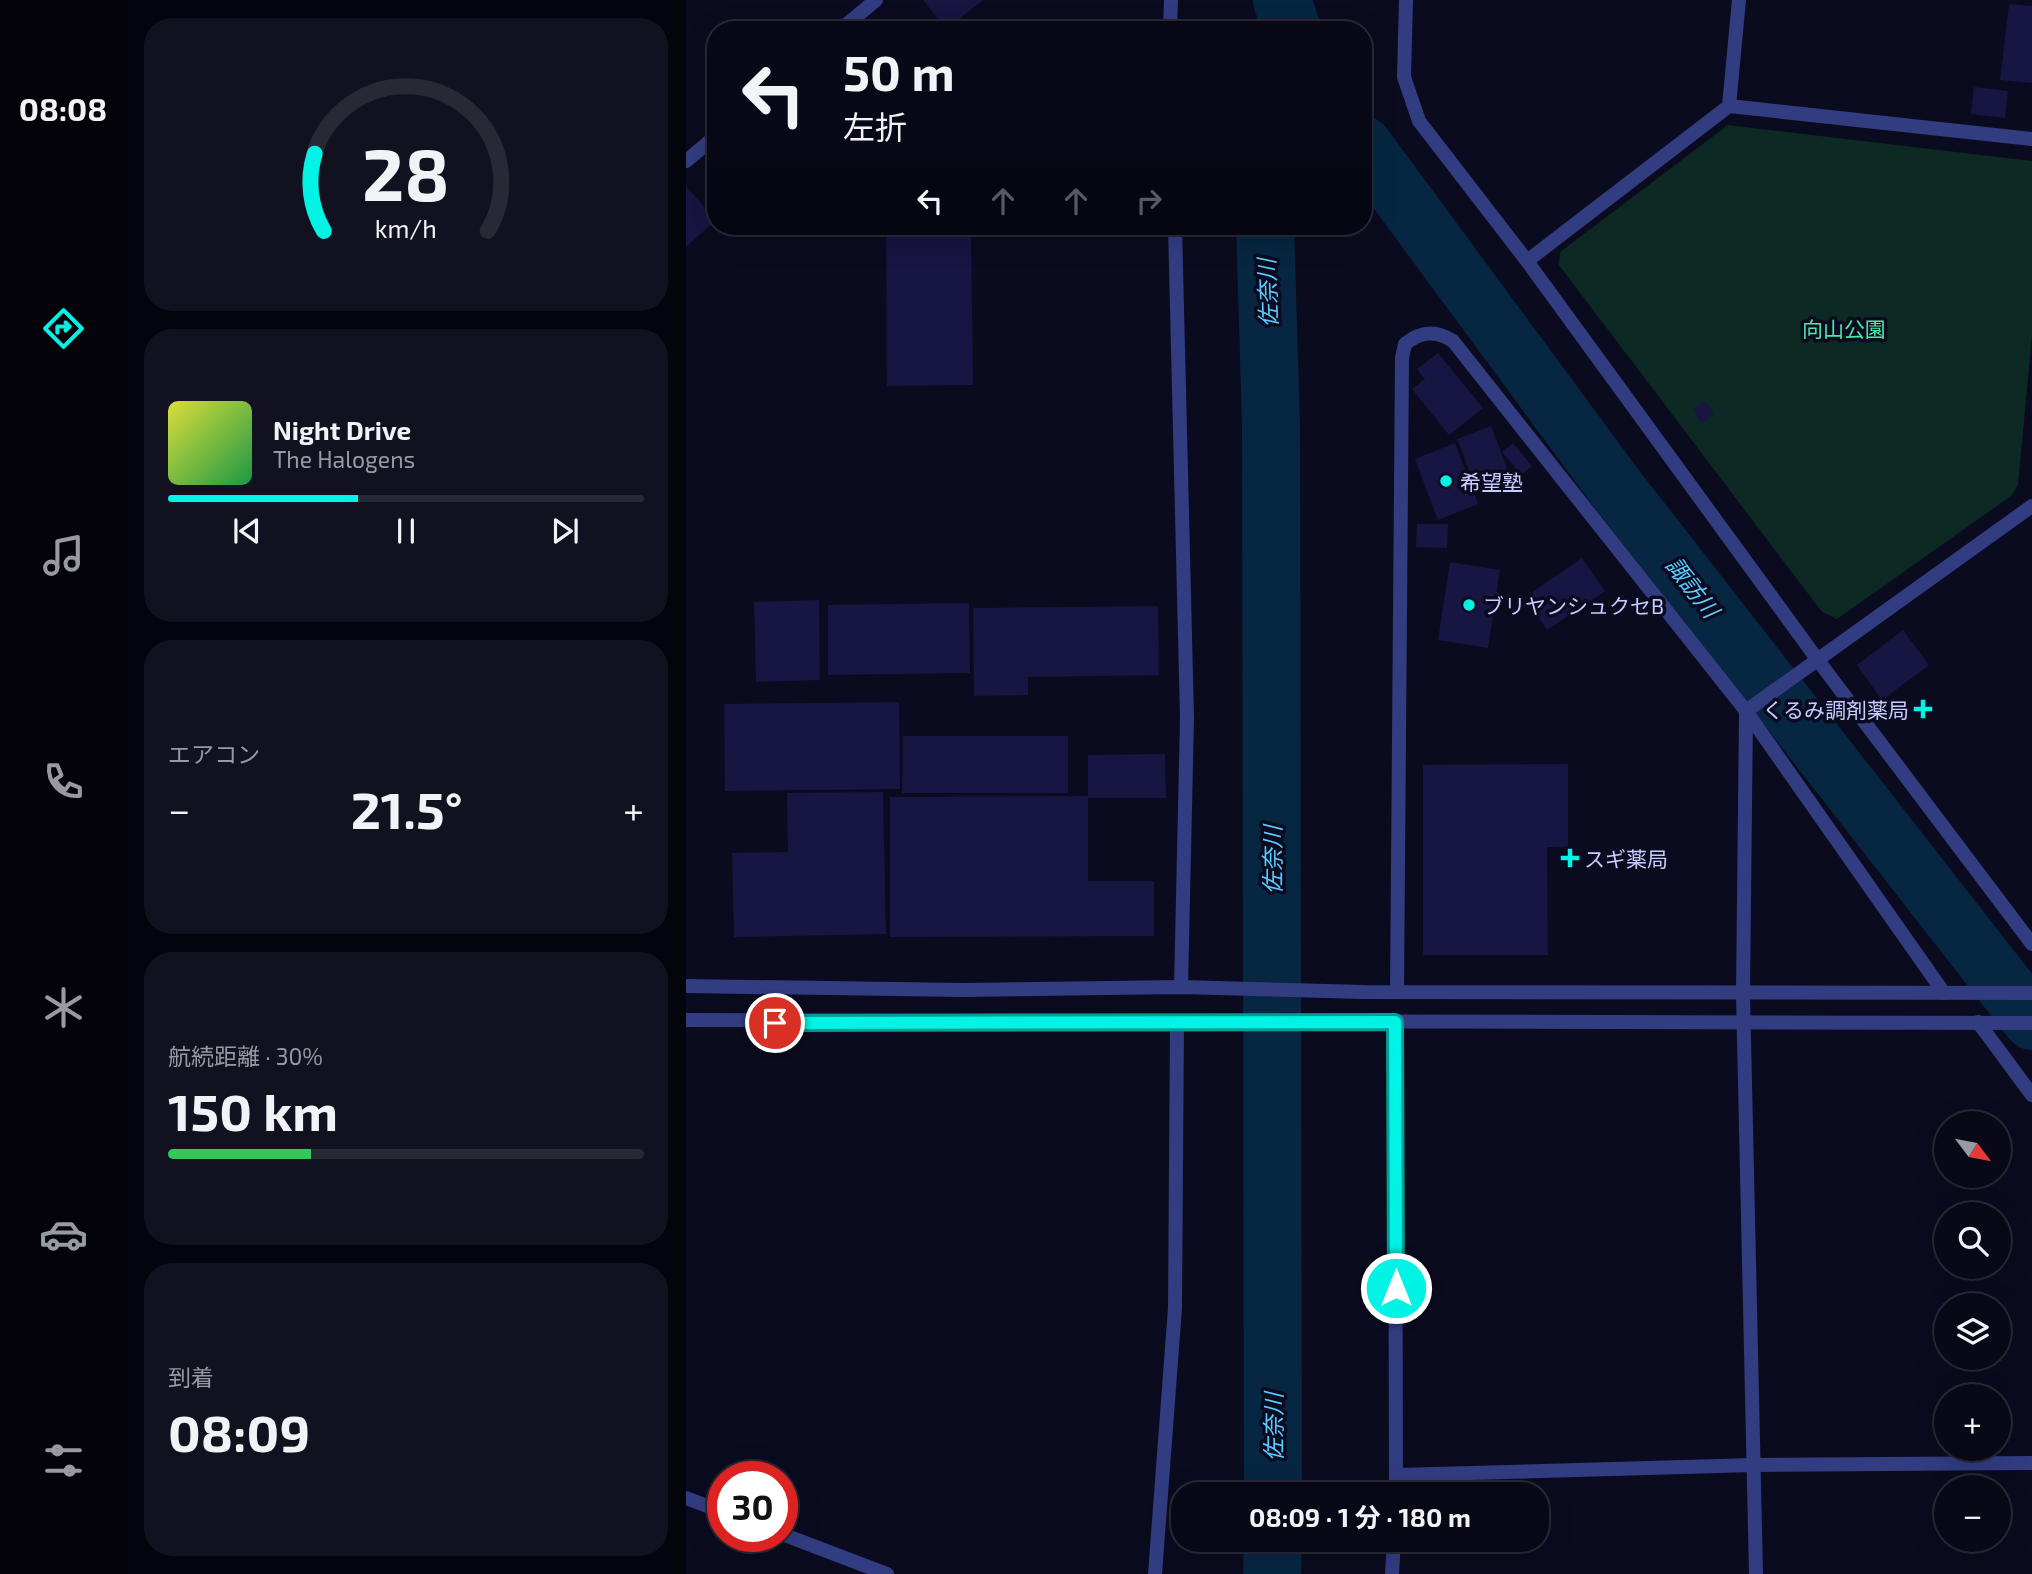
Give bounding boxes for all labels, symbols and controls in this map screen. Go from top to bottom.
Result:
text: 50 m [843,42,955,101]
icon: left [728,49,819,140]
text: 08:08 [19,89,107,127]
text: 左折 [843,107,907,145]
text: 28 [362,128,450,216]
icon: left [911,182,949,220]
icon: ahead [984,182,1022,220]
icon: ahead [1057,182,1095,220]
icon: right [1130,182,1168,220]
text: km/h [375,212,437,242]
water label: 佐奈川 [1252,255,1282,328]
icon: directions [39,304,88,353]
park label: 向山公園 [1802,316,1886,341]
text: Night Drive [273,414,411,445]
text: The Halogens [273,445,415,473]
place label: 希望塾 [1460,469,1523,494]
marker: 希望塾 [1438,473,1454,489]
icon: previous [228,512,266,550]
icon: pause [387,512,425,550]
icon: next [546,512,584,550]
icon: music [39,531,88,580]
water label: 諏訪川 [1661,551,1727,625]
place label: ブリヤンシュクセB [1483,593,1664,618]
marker: ブリヤンシュクセB [1461,597,1477,613]
place label: くるみ調剤薬局 [1762,697,1909,722]
marker: くるみ調剤薬局 [1915,701,1931,717]
text: エアコン [168,740,260,768]
icon: phone [39,757,88,806]
text: 21.5° [351,777,463,839]
text: − [168,786,190,832]
text: + [623,786,644,832]
water label: 佐奈川 [1258,823,1286,895]
place label: スギ薬局 [1584,846,1668,871]
marker: スギ薬局 [1562,850,1578,866]
icon: climate [39,983,88,1032]
pin [745,993,805,1053]
icon: arrive [756,1004,794,1042]
text: 航続距離 · 30% [168,1042,323,1070]
text: 150 km [168,1079,338,1141]
north arrow [1934,1111,2011,1188]
map controls [1934,1111,2011,1552]
button: search [1934,1202,2011,1279]
icon: car [39,1210,88,1259]
position arrow [1359,1251,1433,1325]
button: layers [1934,1293,2011,1370]
text: 到着 [168,1363,214,1391]
button: + [1934,1384,2011,1461]
water label: 佐奈川 [1259,1390,1287,1462]
text: 08:09 [168,1400,310,1462]
icon: filters [39,1436,88,1485]
speed limit sign: 30 [707,1461,798,1552]
button: − [1934,1475,2011,1552]
text: 08:09 · 1 分 · 180 m [1249,1501,1471,1532]

